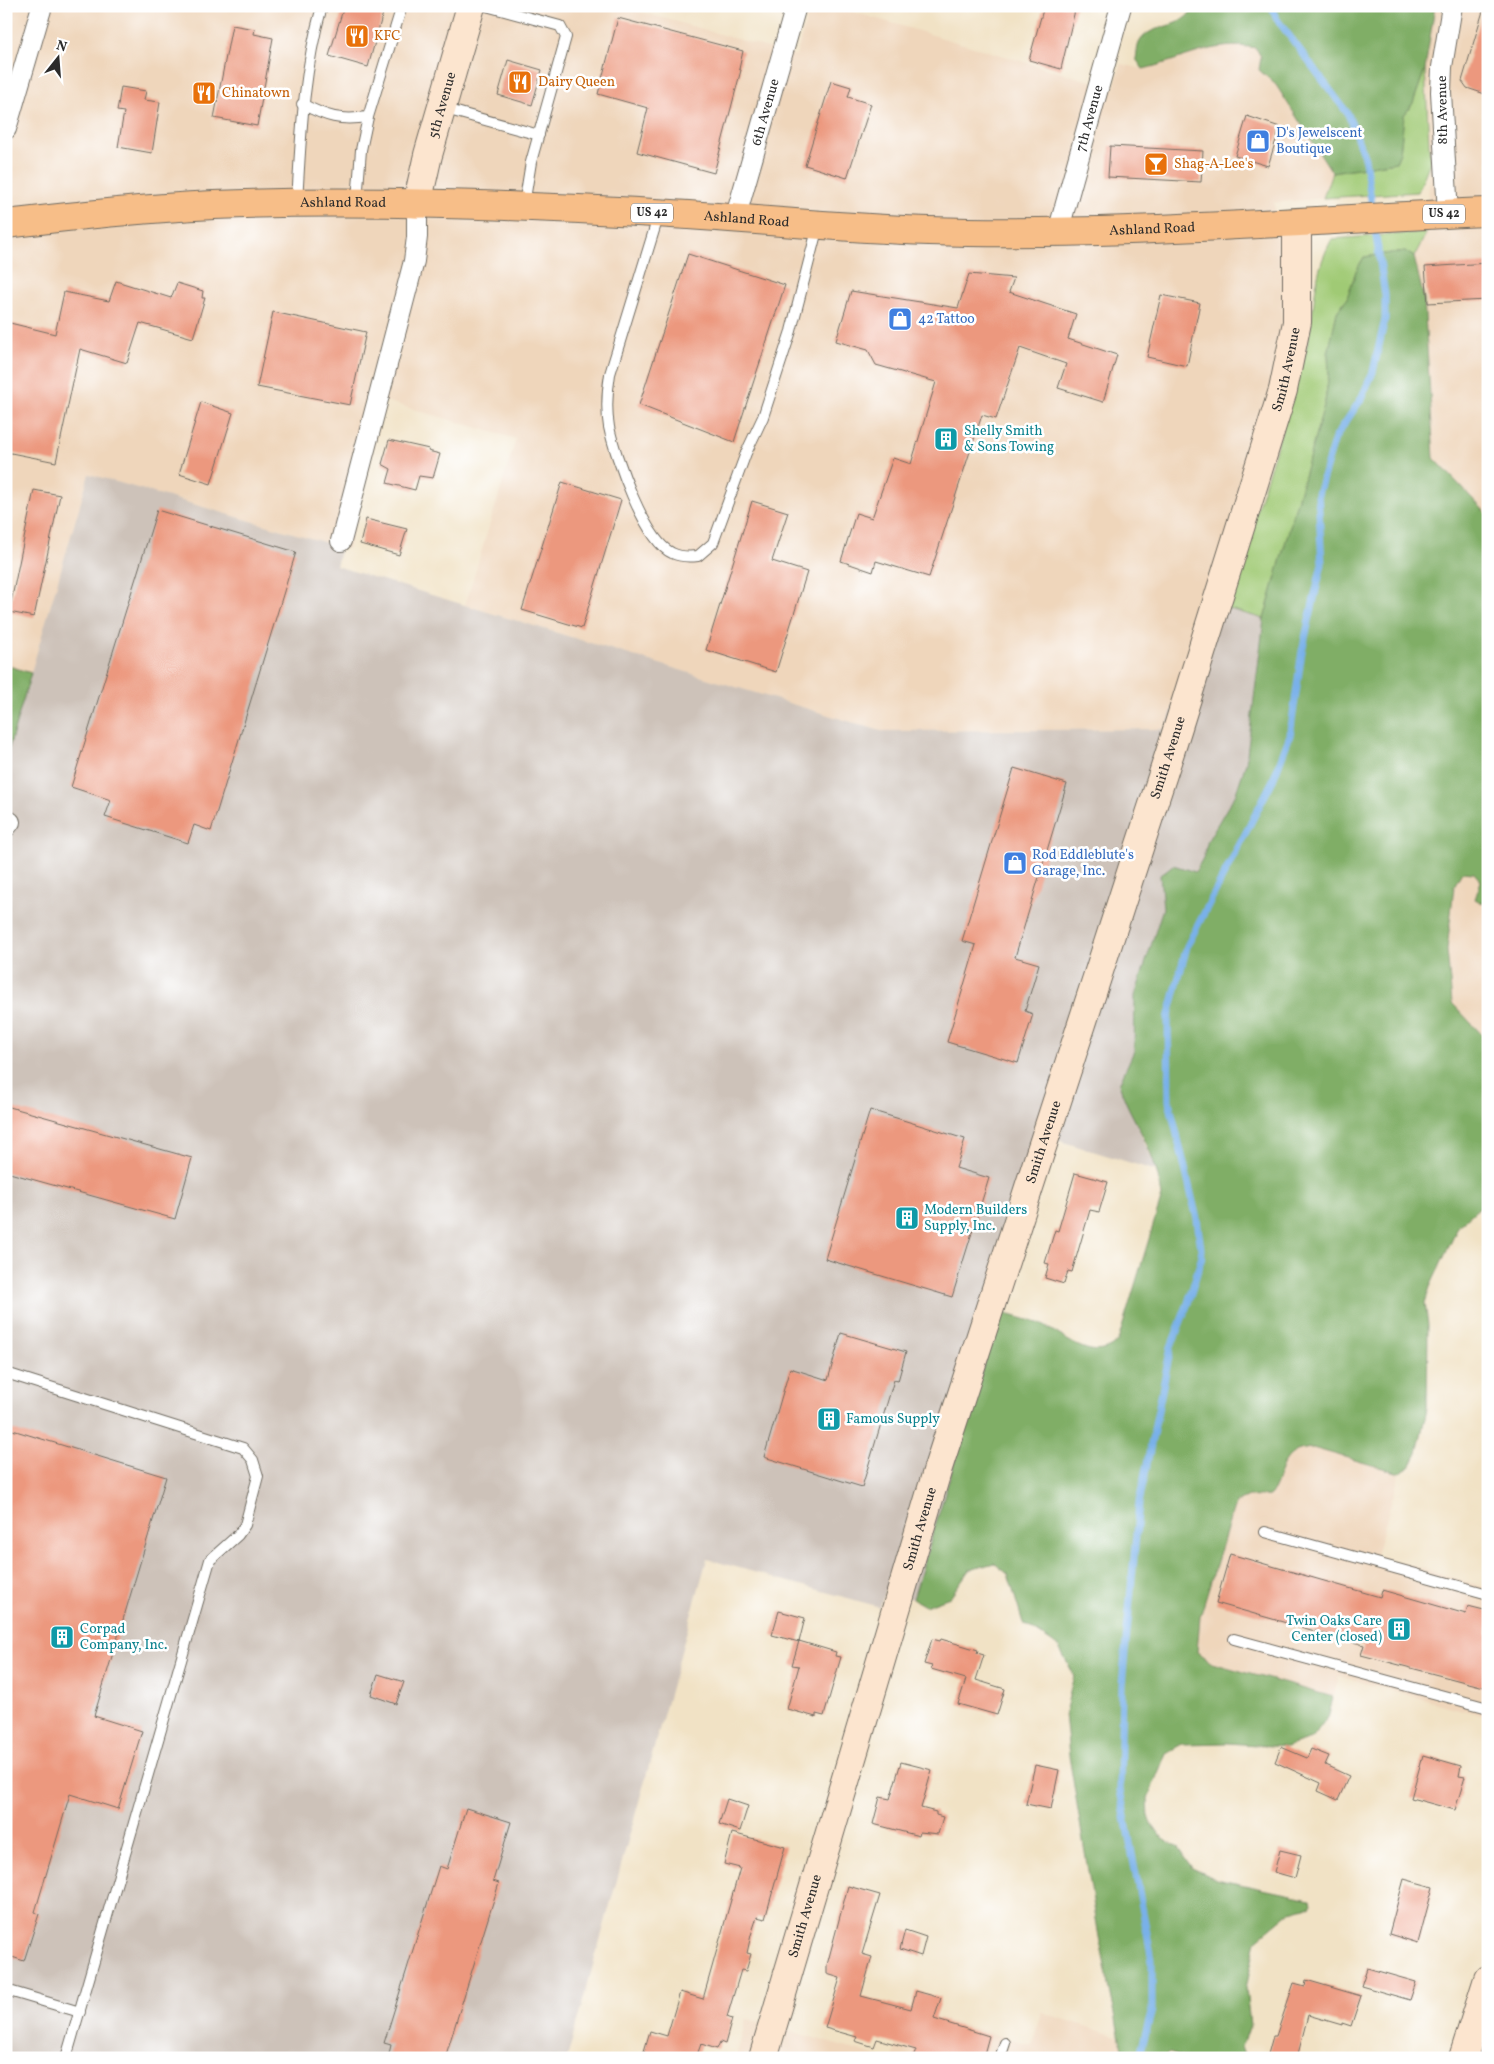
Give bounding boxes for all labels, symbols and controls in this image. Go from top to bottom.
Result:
restaurant icon: KFC [344,23,370,49]
place label: KFC [374,27,401,46]
north arrow [32,32,82,82]
text: N [54,36,69,58]
street label: 5th Avenue [424,69,461,141]
restaurant icon: Dairy Queen [507,69,533,95]
place label: Dairy Queen [538,73,615,92]
street label: 8th Avenue [1433,75,1453,145]
street label: 6th Avenue [747,76,784,148]
restaurant icon: Chinatown [191,80,217,106]
street label: 7th Avenue [1071,82,1108,154]
place label: Chinatown [222,84,290,103]
place label: D's Jewelscent Boutique [1276,124,1363,159]
shop icon: D's Jewelscent Boutique [1245,128,1271,154]
bar icon: Shag-A-Lee's [1143,151,1169,177]
place label: Shag-A-Lee's [1174,155,1253,174]
street label: Ashland Road [300,193,386,212]
road number: US 42 [631,204,673,222]
road number: US 42 [1423,204,1465,223]
street label: Ashland Road [703,207,790,232]
street label: Ashland Road [1109,218,1196,240]
shop icon: 42 Tattoo [887,306,913,332]
place label: 42 Tattoo [918,310,975,329]
street label: Smith Avenue [1267,325,1305,414]
place label: Shelly Smith & Sons Towing [964,422,1054,457]
building icon: Shelly Smith & Sons Towing [933,426,959,452]
street label: Smith Avenue [1146,713,1190,802]
place label: Rod Eddleblute's Garage, Inc. [1032,846,1134,881]
shop icon: Rod Eddleblute's Garage, Inc. [1002,850,1028,876]
street label: Smith Avenue [1021,1098,1066,1186]
place label: Modern Builders Supply, Inc. [924,1201,1027,1236]
building icon: Modern Builders Supply, Inc. [894,1205,920,1231]
building icon: Famous Supply [816,1406,842,1432]
place label: Famous Supply [846,1410,940,1429]
street label: Smith Avenue [899,1484,941,1573]
place label: Twin Oaks Care Center (closed) [1286,1612,1382,1647]
building icon: Twin Oaks Care Center (closed) [1386,1616,1412,1642]
place label: Corpad Company, Inc. [80,1620,167,1655]
building icon: Corpad Company, Inc. [49,1624,75,1650]
street label: Smith Avenue [784,1872,827,1960]

